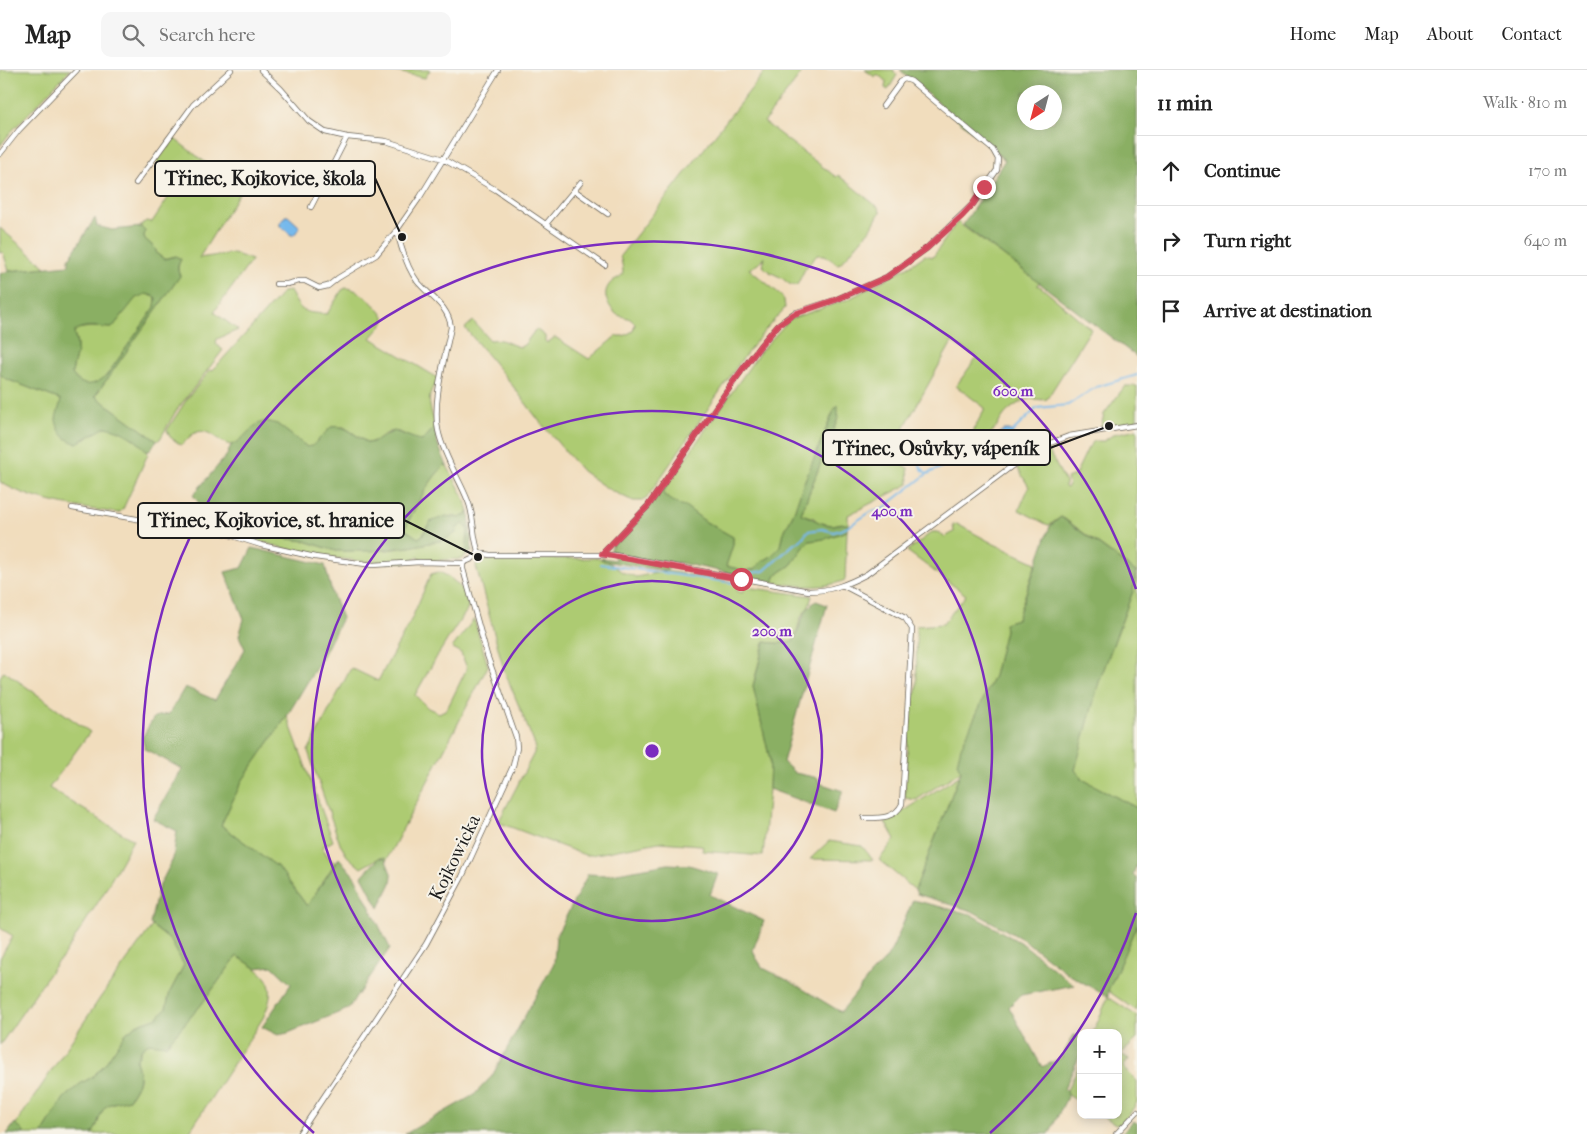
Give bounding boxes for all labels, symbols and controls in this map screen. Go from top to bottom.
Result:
search box [101,12,451,57]
text: Map [25,21,71,49]
icon: search [119,21,147,49]
text: Search here [159,24,255,46]
text: Home [1289,24,1336,45]
text: Map [1364,24,1399,45]
text: About [1427,24,1473,45]
text: Contact [1501,24,1562,45]
north arrow [1017,85,1062,130]
text: 11 min [1157,91,1212,115]
text: Walk · 810 m [1483,93,1567,112]
icon: ahead [1157,157,1185,185]
text: Continue [1204,160,1280,182]
callout: Třinec, Kojkovice, škola [155,161,375,196]
text: 170 m [1528,161,1567,180]
text: Třinec, Kojkovice, škola [164,167,366,190]
route end [973,176,996,199]
icon: right [1157,227,1185,255]
text: Turn right [1204,230,1291,252]
text: 640 m [1523,231,1567,250]
icon: arrive [1157,297,1185,325]
text: Arrive at destination [1204,300,1372,322]
text: 600 m [993,382,1034,400]
callout: Třinec, Osůvky, vápeník [823,430,1050,465]
text: Třinec, Osůvky, vápeník [832,437,1040,460]
text: 400 m [870,502,913,520]
callout: Třinec, Kojkovice, st. hranice [138,503,404,538]
text: Třinec, Kojkovice, st. hranice [147,509,394,532]
route start [730,568,753,591]
text: 200 m [752,622,792,640]
centre of rings [643,742,661,760]
street label: Kojkowicka [425,811,485,904]
map controls [1077,1029,1122,1119]
button: + [1077,1029,1122,1074]
button: − [1077,1074,1122,1119]

